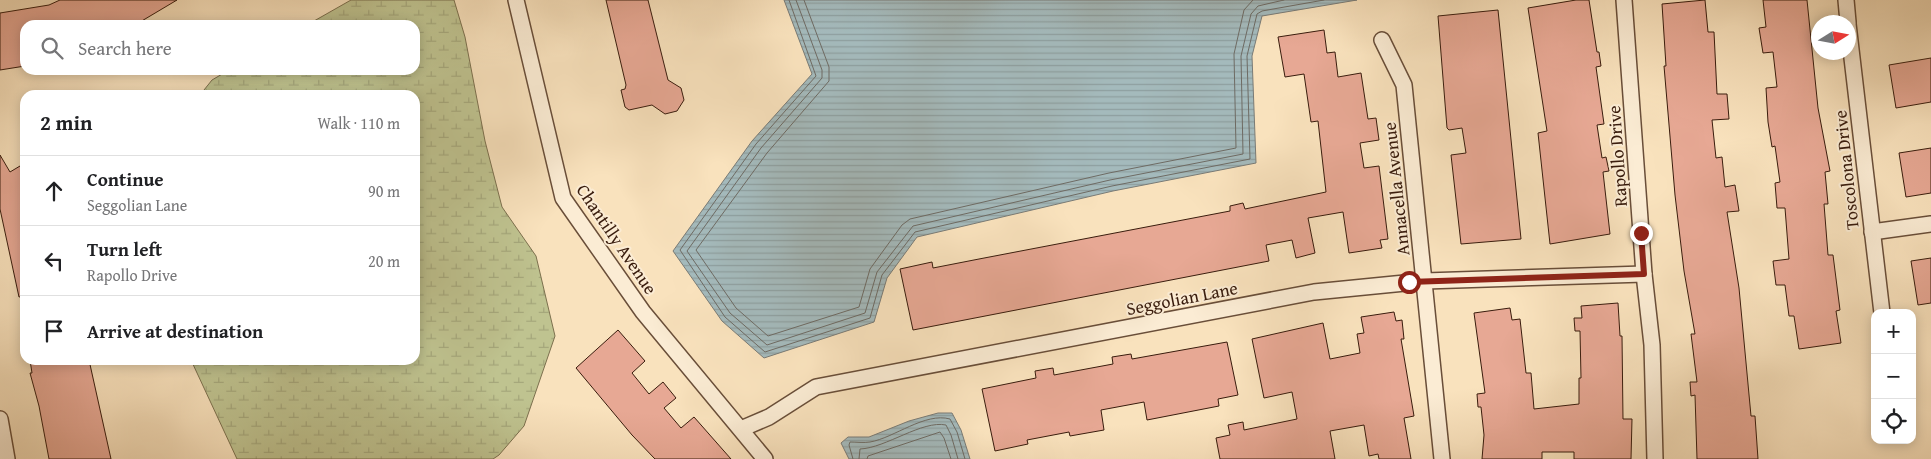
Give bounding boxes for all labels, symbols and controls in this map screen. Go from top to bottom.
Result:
north arrow [1811,15,1856,60]
search box [20,20,420,75]
icon: search [38,34,66,62]
text: Search here [78,34,172,62]
street label: Rapollo Drive [1600,104,1634,208]
text: 2 min [40,107,92,138]
street label: Toscolona Drive [1826,109,1866,231]
text: Walk · 110 m [317,111,400,135]
street label: Annacella Avenue [1376,121,1416,257]
text: Continue [87,165,164,193]
icon: ahead [40,177,68,205]
street label: Chantilly Avenue [570,178,664,300]
text: 90 m [368,179,400,203]
text: Seggolian Lane [87,193,187,217]
route end [1630,222,1653,245]
text: Turn left [87,235,162,263]
icon: left [40,247,68,275]
text: 20 m [368,249,400,273]
text: Rapollo Drive [87,263,177,287]
route start [1398,271,1421,294]
street label: Seggolian Lane [1124,274,1240,322]
map controls [1871,309,1916,444]
button: + [1871,309,1916,354]
icon: arrive [40,317,68,345]
text: Arrive at destination [87,317,263,345]
button: − [1871,354,1916,399]
button: locate [1871,399,1916,444]

